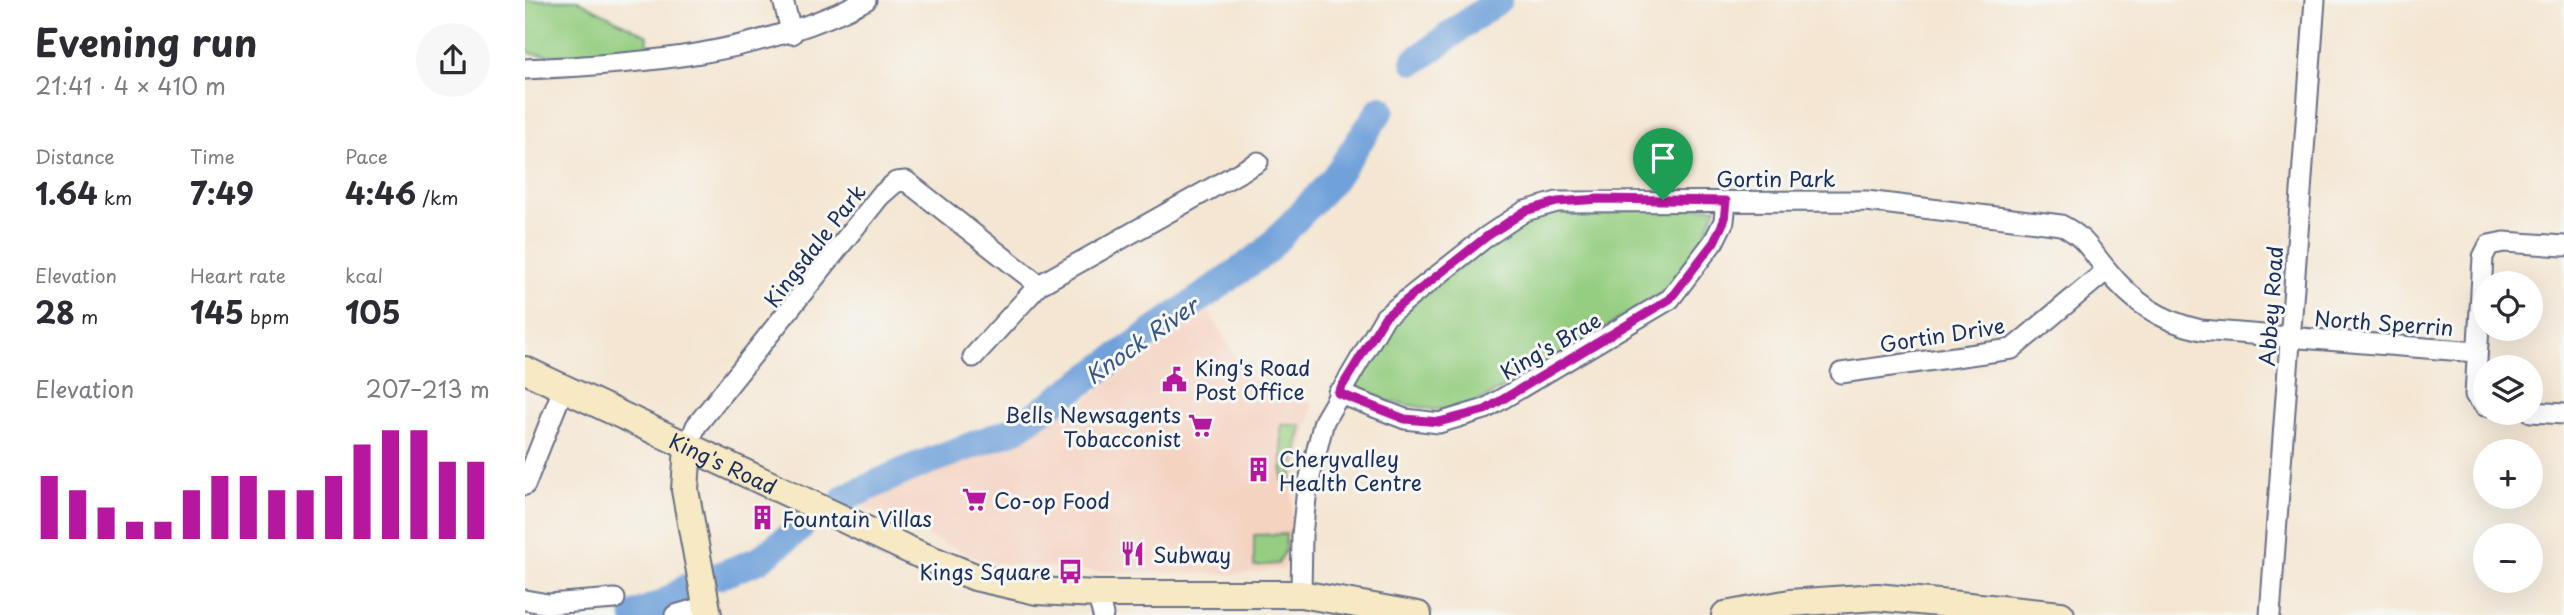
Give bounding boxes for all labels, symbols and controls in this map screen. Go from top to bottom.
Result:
text: Evening run [35,13,257,70]
button: share [416,23,490,97]
text: 21:41 · 4 × 410 m [35,68,226,103]
pin [1633,128,1693,200]
icon: arrive [1644,139,1682,177]
text: Distance [35,142,115,170]
text: Time [190,142,235,170]
text: Pace [345,142,388,170]
street label: Gortin Park [1716,162,1836,194]
text: 1.64 [35,170,98,215]
text: 7:49 [190,170,254,215]
text: 4:46 [345,170,416,215]
street label: Kingsdale Park [756,176,873,314]
text: km [98,183,132,211]
text: /km [416,183,459,211]
street label: Abbey Road [2250,245,2290,367]
text: Elevation [35,261,117,289]
text: Heart rate [190,261,286,289]
text: kcal [345,261,383,289]
map controls [2473,271,2543,593]
button: locate [2473,271,2543,341]
water label: Knock River [1077,286,1208,392]
text: 28 [35,289,75,334]
text: 145 [190,289,244,334]
text: 105 [345,289,401,334]
street label: North Sperrin [2313,301,2455,343]
text: m [75,302,98,330]
text: bpm [244,302,290,330]
street label: King's Brae [1494,303,1606,387]
street label: Gortin Drive [1877,308,2007,360]
place label: King's Road Post Office [1195,351,1310,407]
button: layers [2473,355,2543,425]
public building icon: King's Road Post Office [1161,365,1189,393]
text: Elevation [35,371,134,406]
text: 207–213 m [366,371,490,406]
place label: Bells Newsagents Tobacconist [1005,398,1181,454]
supermarket icon: Bells Newsagents Tobacconist [1187,412,1215,440]
street label: King's Road [664,424,782,502]
button: + [2473,439,2543,509]
place label: Cheryvalley Health Centre [1279,442,1422,498]
building icon: Cheryvalley Health Centre [1245,456,1273,484]
place label: Co-op Food [994,484,1110,516]
supermarket icon: Co-op Food [960,486,988,514]
place label: Fountain Villas [782,502,932,534]
building icon: Fountain Villas [748,504,776,532]
button: − [2473,523,2543,593]
place label: Subway [1153,538,1231,570]
restaurant icon: Subway [1119,540,1147,568]
place label: Kings Square [919,555,1051,587]
bus stop icon: Kings Square [1057,557,1085,585]

